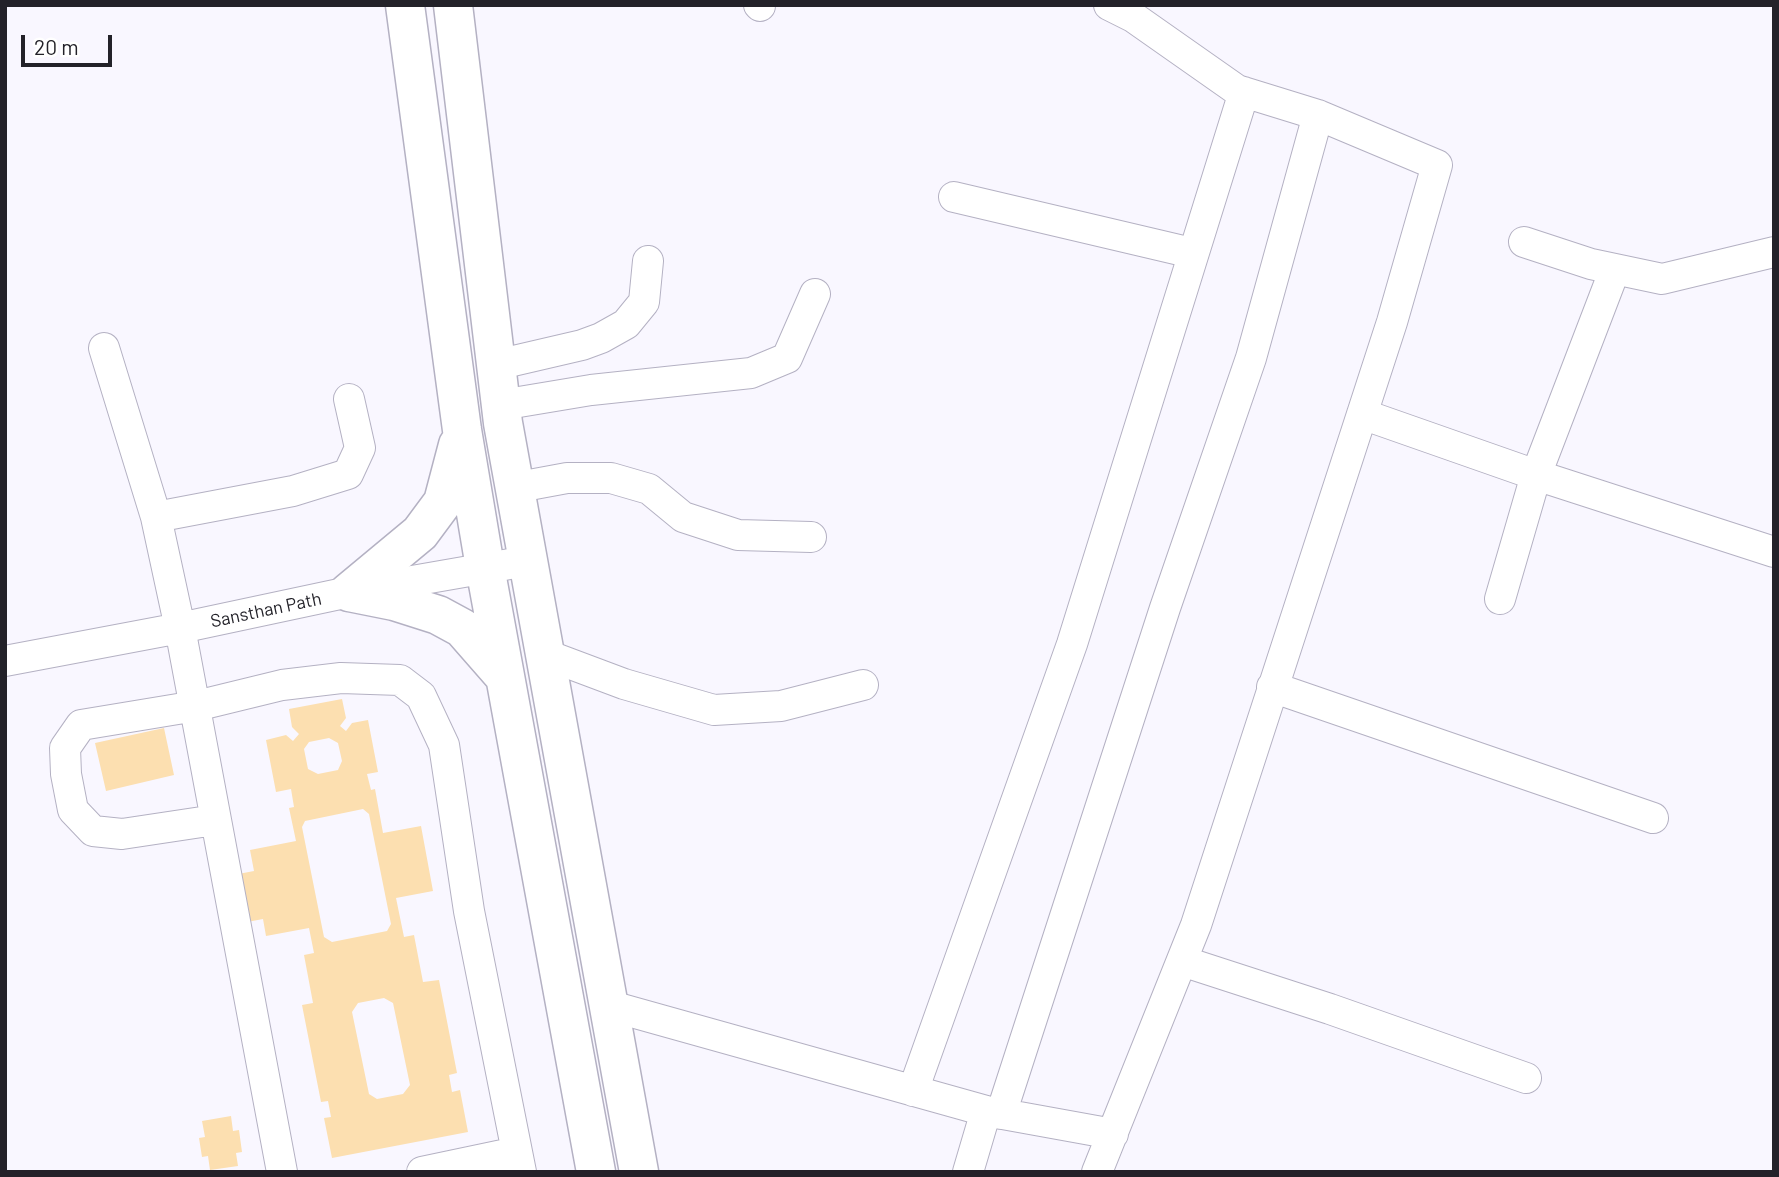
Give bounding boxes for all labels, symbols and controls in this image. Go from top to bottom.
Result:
scale bar [24,21,116,65]
text: 20 m [34,34,79,59]
street label: Sansthan Path [209,588,323,632]

